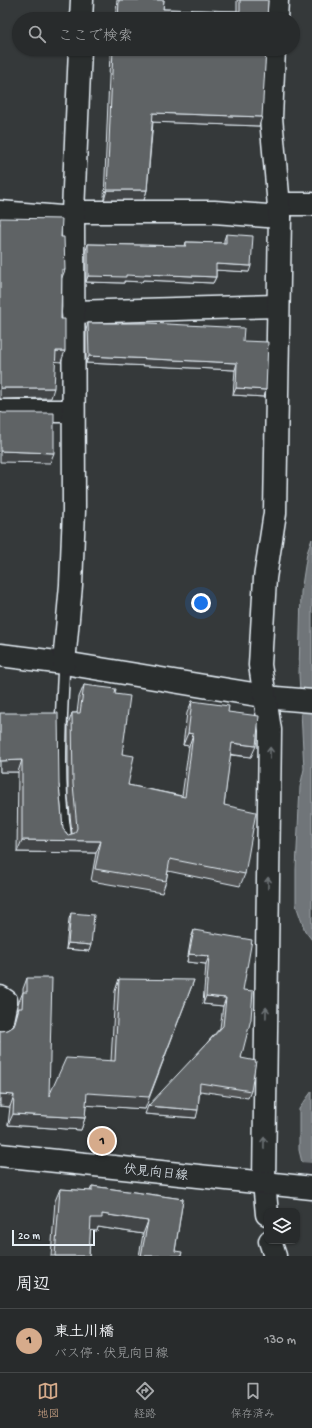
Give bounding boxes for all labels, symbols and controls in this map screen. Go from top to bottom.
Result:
search box [12,12,300,56]
icon: search [26,23,48,45]
text: ここで検索 [58,28,133,46]
your location [191,593,211,613]
one-way arrow [266,747,274,760]
one-way arrow [264,877,272,890]
one-way arrow [262,1007,270,1020]
pin: 1 [89,1126,115,1156]
one-way arrow [260,1137,268,1150]
street label: 伏見向日線 [123,1162,190,1184]
map controls [264,1208,300,1244]
button: layers [264,1208,300,1244]
scale bar [12,1228,95,1247]
text: 20 m [18,1231,40,1243]
text: 周辺 [16,1276,50,1296]
text: 東土川橋 [54,1324,114,1342]
text: 1 [26,1333,32,1348]
text: 130 m [264,1333,296,1348]
text: バス停 · 伏見向日線 [54,1347,168,1362]
tab: 地図 [37,1380,59,1421]
tab: 経路 [134,1380,156,1421]
tab: 保存済み [231,1380,275,1421]

